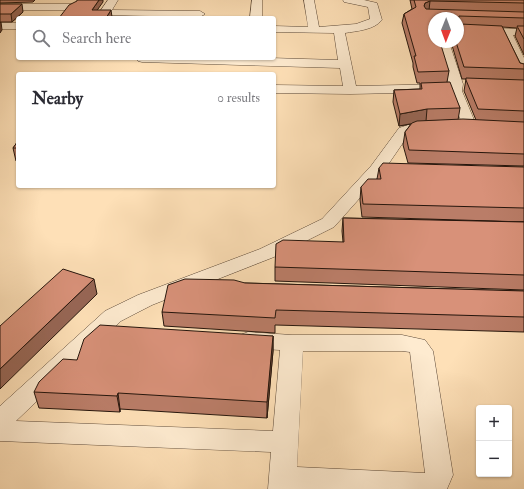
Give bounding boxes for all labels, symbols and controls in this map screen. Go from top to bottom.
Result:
north arrow [428,12,464,48]
search box [16,16,276,60]
icon: search [30,27,52,49]
text: Search here [62,29,131,48]
text: Nearby [32,88,83,109]
text: 0 results [217,90,260,106]
map controls [476,405,512,477]
button: + [476,405,512,441]
button: − [476,441,512,477]

